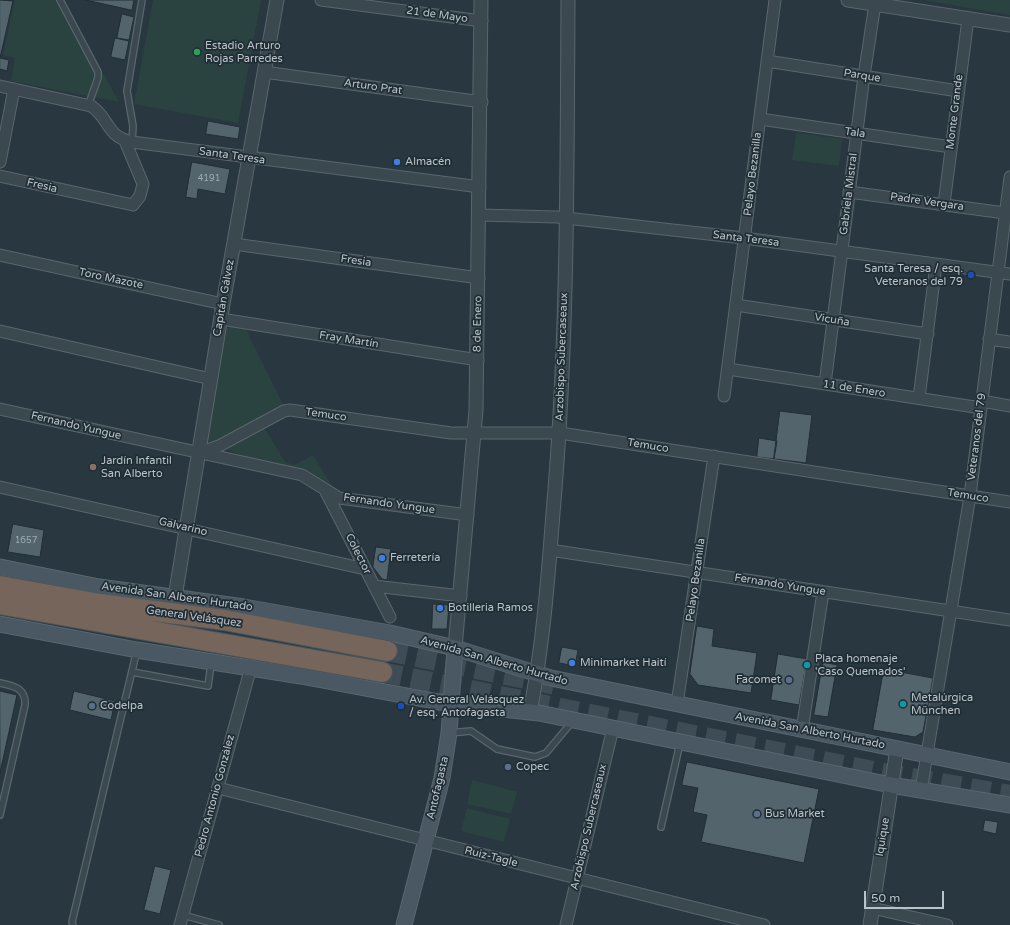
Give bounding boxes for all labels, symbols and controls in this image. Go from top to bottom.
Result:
street label: 21 de Mayo [405,4,469,26]
place label: Estadio Arturo Rojas Parredes [205,39,283,65]
marker: Estadio Arturo Rojas Parredes [192,47,202,57]
street label: Parque [843,67,881,85]
street label: Monte Grande [944,74,966,150]
street label: Arturo Prat [343,76,403,98]
street label: Tala [844,125,866,141]
street label: Pelayo Bezanilla [741,131,765,217]
street label: Santa Teresa [198,145,266,167]
street label: Gabriela Mistral [837,152,861,236]
place label: Almacén [405,155,451,169]
marker: Almacén [392,157,402,167]
house number: 4191 [198,174,220,184]
street label: Fresia [25,176,59,196]
street label: Padre Vergara [889,190,965,214]
street label: Santa Teresa [712,228,780,250]
street label: Fresia [340,252,372,270]
street label: Capitán Gálvez [211,258,237,338]
place label: Santa Teresa / esq. Veteranos del 79 [864,262,963,288]
street label: Toro Mazote [78,266,144,292]
marker: Santa Teresa / esq. Veteranos del 79 [966,270,976,280]
street label: Arzobispo Subercaseaux [553,292,571,422]
street label: 8 de Enero [471,296,485,352]
street label: Vicuña [813,311,851,329]
street label: Fray Martín [318,329,380,351]
street label: 11 de Enero [822,378,886,400]
street label: Veteranos del 79 [965,392,989,482]
street label: Temuco [305,406,347,424]
street label: Fernando Yungue [30,409,122,443]
street label: Temuco [626,436,670,456]
place label: Jardín Infantil San Alberto [101,454,172,480]
marker: Jardín Infantil San Alberto [88,462,98,472]
street label: Temuco [946,486,990,506]
street label: Fernando Yungue [342,491,436,517]
street label: Galvarino [157,515,209,539]
street label: Colector [342,531,374,577]
house number: 1657 [15,536,37,546]
street label: Pelayo Bezanilla [684,537,708,623]
place label: Ferretería [390,551,440,565]
marker: Ferretería [377,553,387,563]
street label: Fernando Yungue [733,571,827,599]
street label: Avenida San Alberto Hurtado [100,580,254,614]
place label: Botilleria Ramos [448,601,533,615]
marker: Botilleria Ramos [435,603,445,613]
street label: General Velásquez [145,604,243,630]
street label: Avenida San Alberto Hurtado [419,634,569,688]
place label: Placa homenaje 'Caso Quemados' [815,652,905,678]
place label: Minimarket Haití [580,656,667,670]
marker: Minimarket Haití [567,658,577,668]
marker: Placa homenaje 'Caso Quemados' [802,660,812,670]
place label: Facomet [736,673,781,687]
marker: Facomet [784,675,794,685]
place label: Metalúrgica München [911,691,973,717]
place label: Av. General Velásquez / esq. Antofagasta [409,693,524,719]
place label: Codelpa [100,699,143,713]
marker: Metalúrgica München [898,699,908,709]
marker: Codelpa [87,701,97,711]
marker: Av. General Velásquez / esq. Antofagasta [396,701,406,711]
street label: Avenida San Alberto Hurtado [734,710,886,752]
street label: Pedro Antonio González [192,733,238,859]
street label: Antofagasta [424,755,452,821]
place label: Copec [516,760,549,774]
marker: Copec [503,762,513,772]
street label: Arzobispo Subercaseaux [568,763,610,891]
place label: Bus Market [765,807,825,821]
marker: Bus Market [752,809,762,819]
street label: Iquique [873,817,893,857]
street label: Ruiz-Tagle [463,844,519,870]
scale bar [866,883,946,909]
text: 50 m [871,891,900,905]

